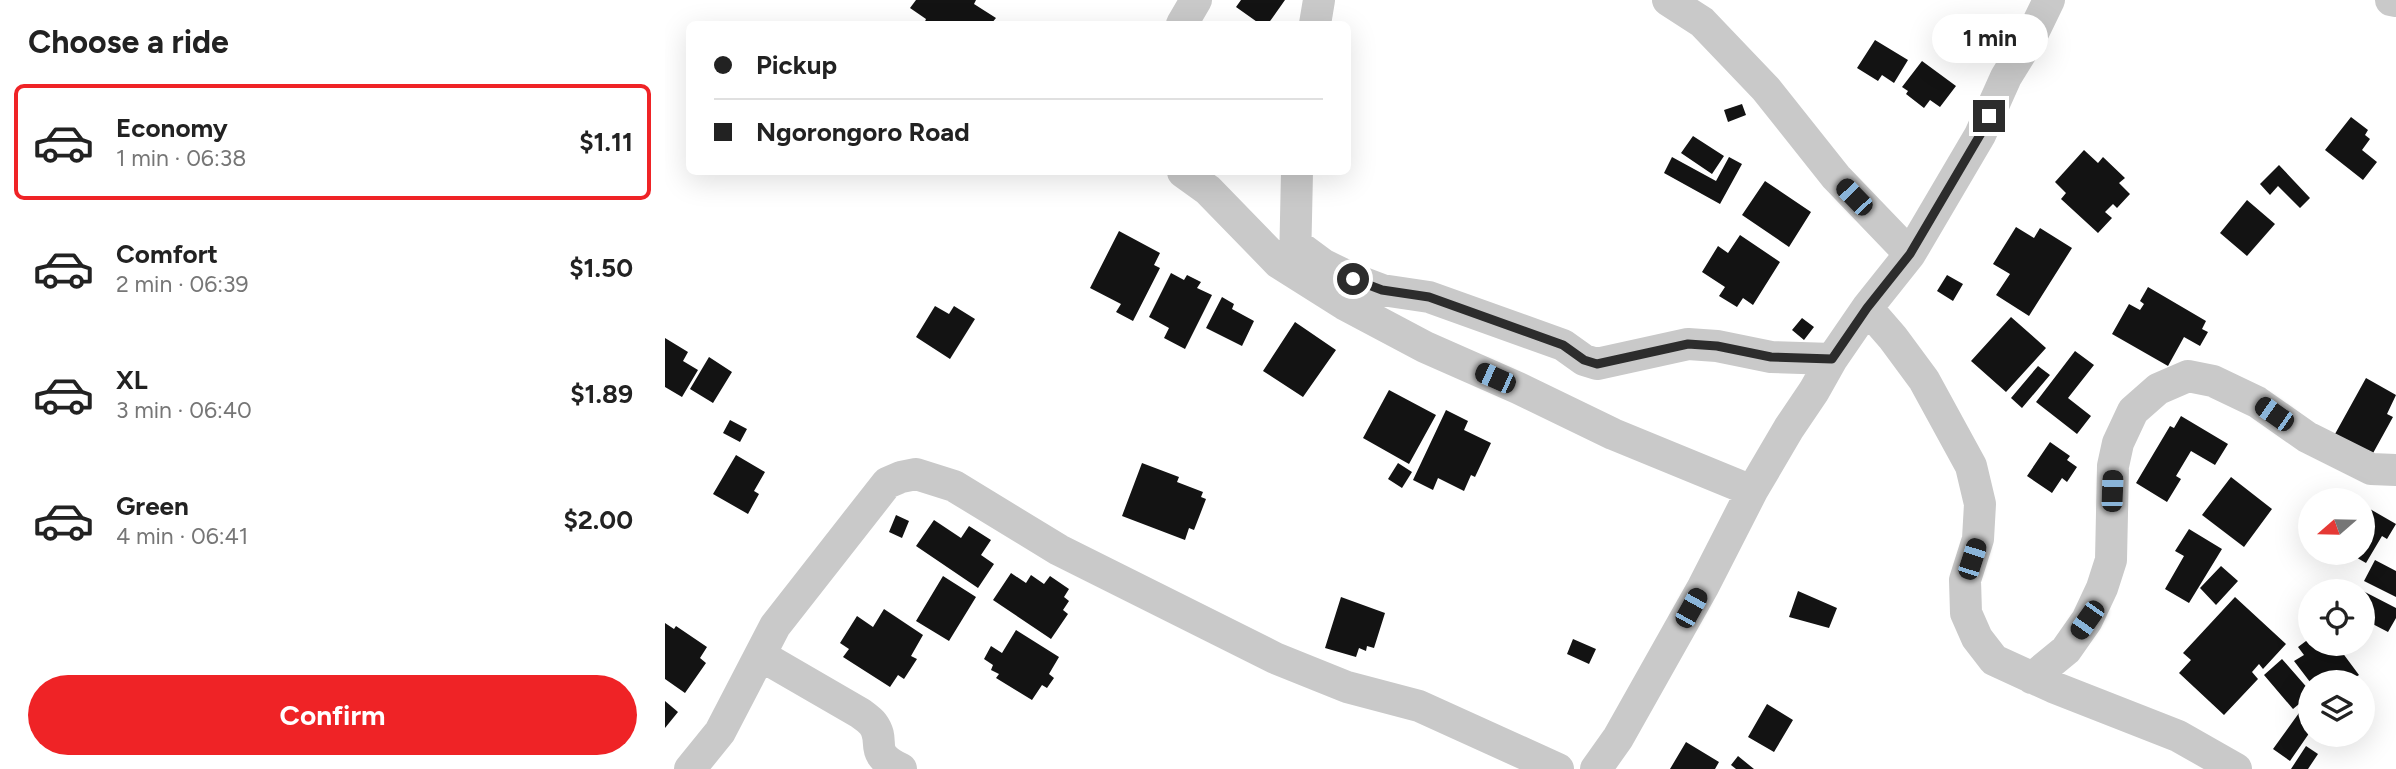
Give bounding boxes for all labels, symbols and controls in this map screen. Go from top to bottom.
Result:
callout: 1 min [1931,15,2047,64]
text: Choose a ride [28,23,229,61]
text: 1 min [1963,24,2017,52]
text: Pickup [756,49,837,81]
route end [1973,100,2005,132]
icon: car [32,111,95,174]
text: Economy [116,112,228,144]
text: Ngorongoro Road [756,116,970,148]
text: $1.11 [579,126,633,158]
text: 1 min · 06:38 [116,144,246,172]
car [1832,175,1877,219]
icon: car [32,237,95,300]
text: Comfort [116,238,218,270]
text: $1.50 [569,252,633,284]
route start [1337,263,1369,295]
text: 2 min · 06:39 [116,270,249,298]
car [1472,360,1519,396]
icon: car [32,363,95,426]
text: XL [116,364,148,396]
text: $1.89 [570,378,633,410]
car [2251,393,2298,435]
text: 3 min · 06:40 [116,396,252,424]
car [2101,470,2124,512]
north arrow [2298,488,2375,565]
map controls [2298,488,2375,747]
icon: car [32,489,95,552]
text: Green [116,490,189,522]
text: $2.00 [563,504,633,536]
text: 4 min · 06:41 [116,522,248,550]
car [1956,536,1989,582]
button: locate [2298,579,2375,656]
car [1672,585,1711,631]
car [2067,597,2108,643]
button: layers [2298,670,2375,747]
button: Confirm [28,675,637,755]

